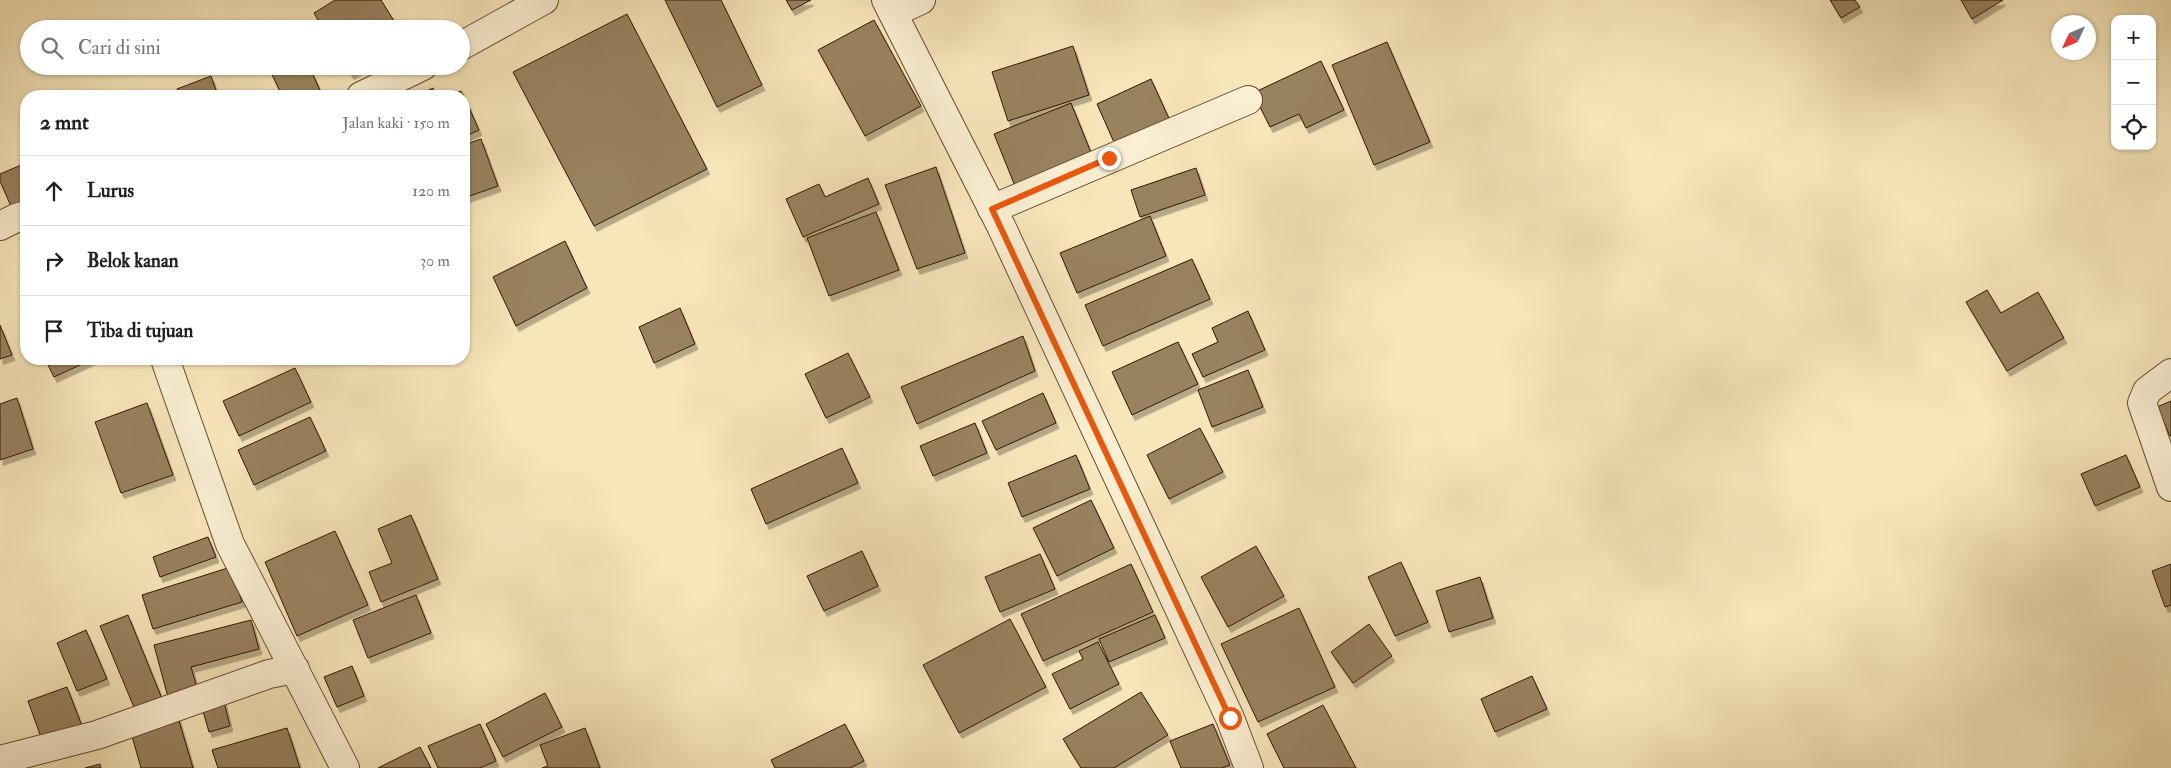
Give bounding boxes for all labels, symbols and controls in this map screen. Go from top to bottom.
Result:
north arrow [2051,15,2096,60]
map controls [2111,15,2156,150]
button: + [2111,15,2156,60]
search box [20,20,470,75]
icon: search [38,34,66,62]
text: Cari di sini [78,36,161,60]
button: − [2111,60,2156,105]
button: locate [2111,105,2156,150]
text: 2 mnt [40,109,89,136]
text: Jalan kaki · 150 m [343,113,450,133]
route end [1098,147,1121,170]
icon: ahead [40,177,68,205]
text: Lurus [87,179,134,203]
text: 120 m [412,181,450,201]
icon: right [40,247,68,275]
text: Belok kanan [87,249,178,273]
text: 30 m [420,251,450,271]
icon: arrive [40,317,68,345]
text: Tiba di tujuan [87,319,193,343]
route start [1219,707,1242,730]

